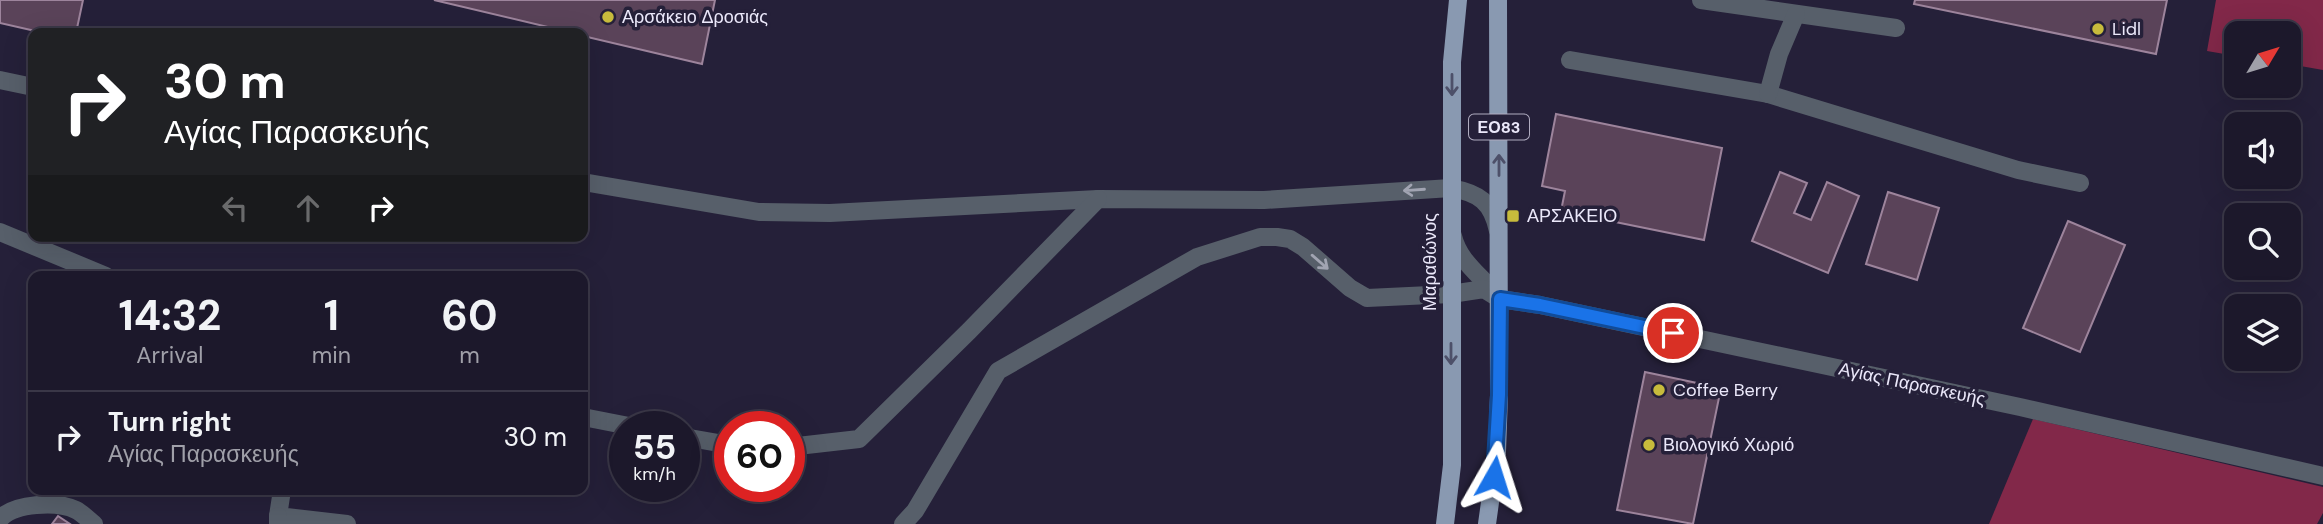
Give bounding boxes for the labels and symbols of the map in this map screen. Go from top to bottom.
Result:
place label: Αρσάκειο Δροσιάς [622,5,768,29]
marker: Αρσάκειο Δροσιάς [600,9,616,25]
place label: Lidl [2112,17,2141,41]
marker: Lidl [2090,21,2106,37]
north arrow [2224,21,2301,98]
one-way arrow [1445,73,1458,96]
road number: ΕΟ83 [1469,114,1529,140]
one-way arrow [1492,154,1506,177]
one-way arrow [1403,184,1426,197]
place label: ΑΡΣΑΚΕΙΟ [1527,204,1617,228]
marker: ΑΡΣΑΚΕΙΟ [1505,208,1521,224]
street label: Μαραθώνος [1418,213,1442,311]
one-way arrow [1311,254,1329,270]
pin [1643,303,1703,363]
one-way arrow [1444,342,1458,365]
street label: Αγίας Παρασκευής [1837,357,1988,411]
place label: Coffee Berry [1673,378,1778,402]
marker: Coffee Berry [1651,382,1667,398]
speed limit sign: 60 [714,411,805,502]
place label: Βιολογικό Χωριό [1663,433,1794,457]
marker: Βιολογικό Χωριό [1641,437,1657,453]
position arrow [1457,440,1531,514]

